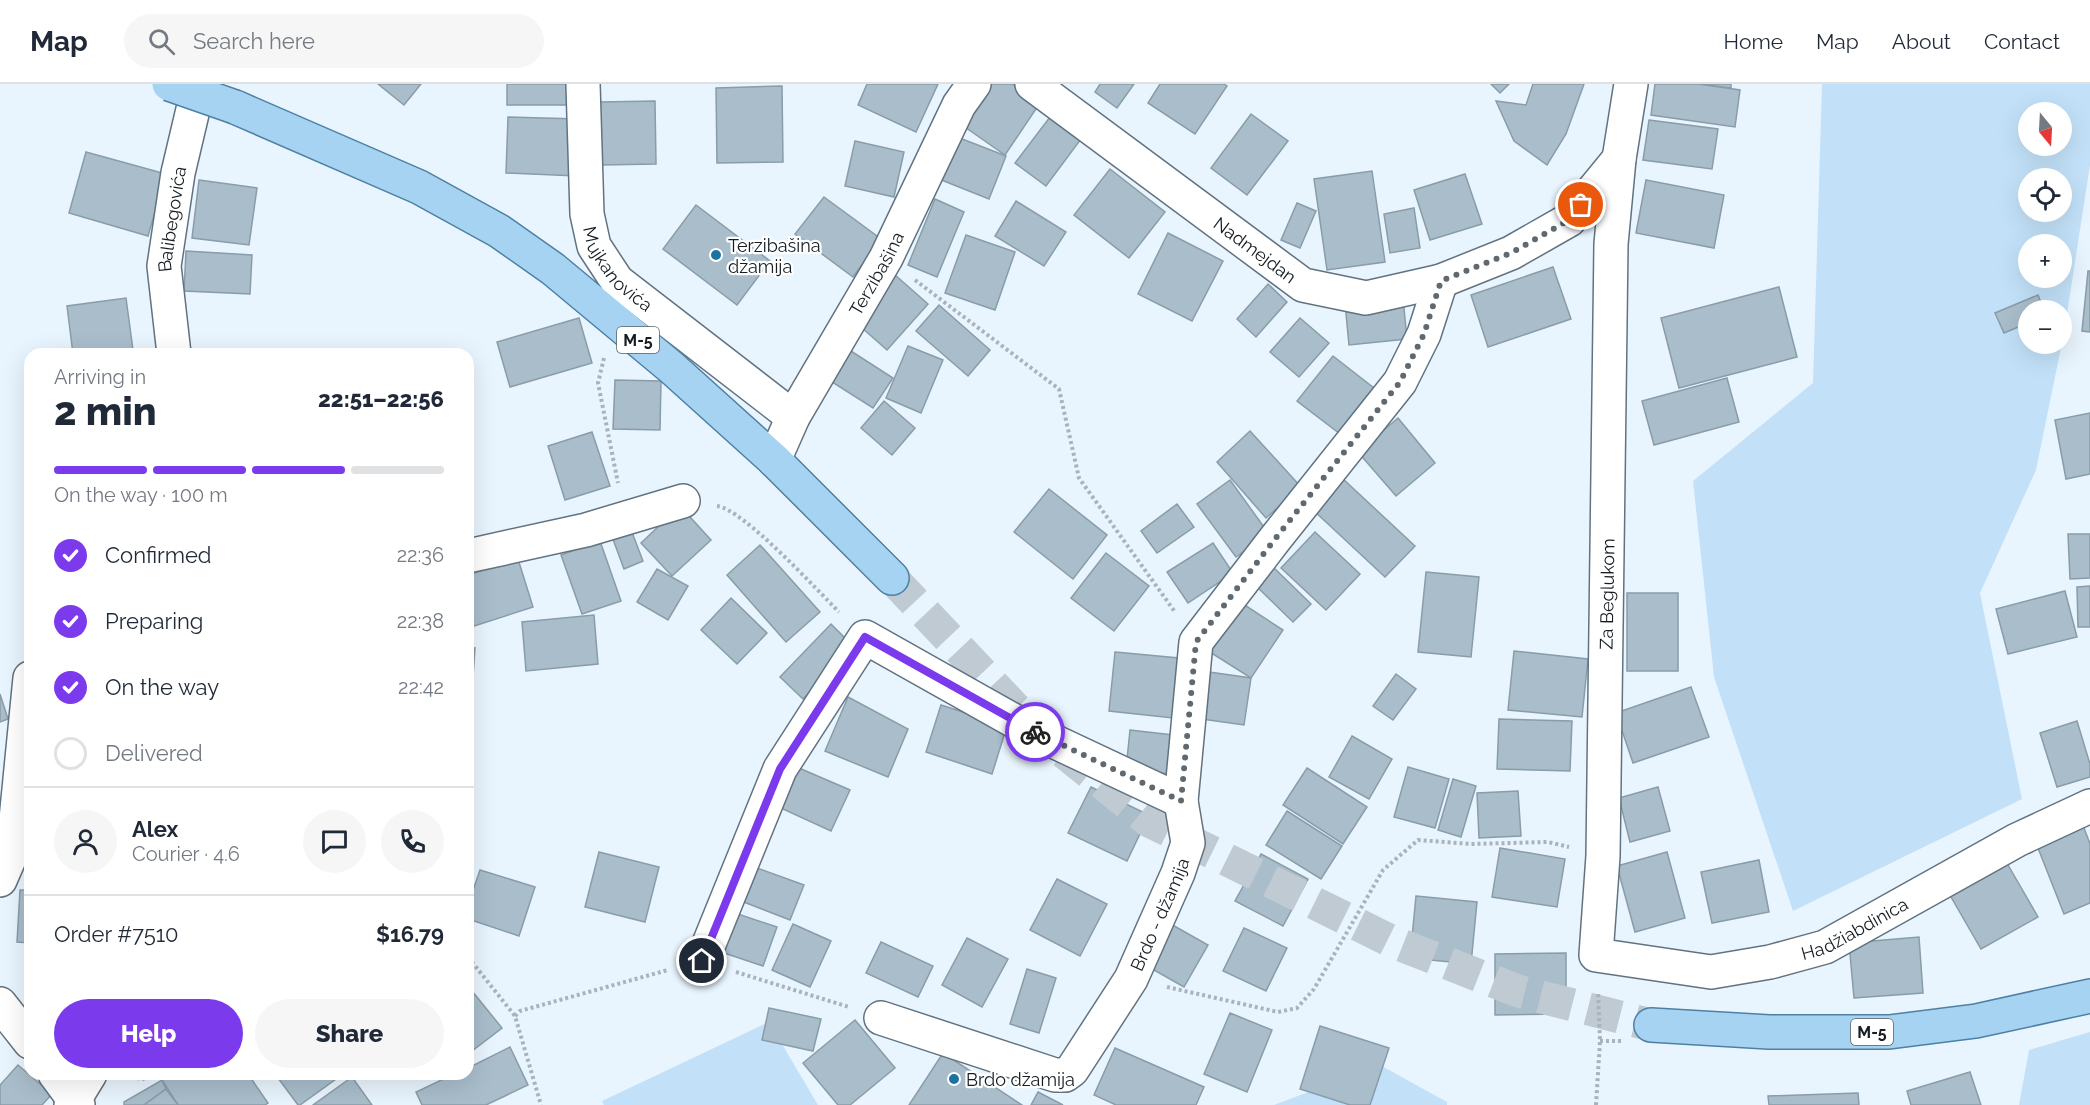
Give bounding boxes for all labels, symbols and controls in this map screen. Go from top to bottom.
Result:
search box [124,14,544,68]
text: Map [30,25,88,58]
icon: search [145,25,178,58]
text: Search here [193,28,315,54]
text: Home [1724,29,1783,54]
text: Map [1816,29,1859,54]
text: About [1892,29,1951,54]
text: Contact [1984,29,2060,54]
north arrow [2018,102,2072,156]
map controls [2018,102,2072,354]
street label: Balibegovića [153,164,190,273]
button: locate [2018,168,2072,222]
pin [1555,179,1606,230]
icon: bag [1564,188,1597,221]
street label: Nadmejdan [1210,212,1301,287]
street label: Mujkanovića [580,224,657,315]
street label: Terzibašina [844,228,908,319]
button: + [2018,234,2072,288]
place label: Terzibašina džamija [728,235,820,277]
marker: Terzibašina džamija [709,248,723,262]
button: − [2018,300,2072,354]
road number: M-5 [617,327,659,353]
text: Arriving in [54,365,146,389]
text: 22:51–22:56 [318,386,444,412]
text: 2 min [54,388,157,434]
text: On the way · 100 m [54,483,228,507]
street label: Za Beglukom [1596,538,1618,650]
icon: check [54,539,87,572]
text: Confirmed [105,542,212,568]
text: 22:36 [397,543,444,567]
icon: check [54,605,87,638]
text: Preparing [105,608,203,634]
text: 22:38 [397,609,444,633]
icon: check [54,671,87,704]
text: On the way [105,674,219,700]
text: 22:42 [398,675,444,699]
courier [1005,702,1065,762]
icon: bike [1019,716,1052,749]
text: Delivered [105,740,203,766]
button: person [54,810,117,873]
button: chat [303,810,366,873]
button: phone [381,810,444,873]
text: Alex [132,816,178,842]
text: Courier · 4.6 [132,842,240,866]
street label: Brdo - džamija [1126,855,1193,974]
street label: Hadžiabdinica [1799,893,1911,964]
text: Order #7510 [54,921,179,947]
text: $16.79 [376,921,444,947]
pin [676,935,727,986]
icon: home [685,944,718,977]
button: Help [54,999,243,1068]
button: Share [255,999,444,1068]
road number: M-5 [1851,1019,1893,1045]
place label: Brdo džamija [966,1069,1075,1090]
marker: Brdo džamija [947,1072,961,1086]

